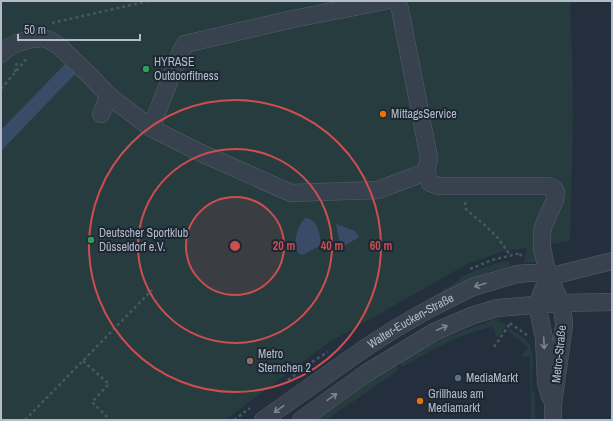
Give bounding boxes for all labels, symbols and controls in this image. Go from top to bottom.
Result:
scale bar [18,16,140,42]
text: 50 m [24,22,46,38]
place label: HYRASE Outdoorfitness [154,54,219,84]
marker: HYRASE Outdoorfitness [141,64,151,74]
place label: MittagsService [391,106,457,122]
marker: MittagsService [378,109,388,119]
place label: Deutscher Sportklub Düsseldorf e.V. [99,225,188,255]
marker: Deutscher Sportklub Düsseldorf e.V. [86,235,96,245]
text: 20 m [273,238,295,254]
text: 40 m [321,238,343,254]
text: 60 m [370,238,392,254]
centre of rings [228,239,242,253]
one-way arrow [473,282,486,289]
street label: Walter-Eucken-Straße [365,290,457,352]
one-way arrow [436,324,448,331]
street label: Metro-Straße [548,324,570,384]
one-way arrow [541,336,548,349]
place label: Metro Sternchen 2 [258,346,311,376]
marker: Metro Sternchen 2 [245,356,255,366]
place label: MediaMarkt [466,370,518,386]
marker: MediaMarkt [453,373,463,383]
place label: Grillhaus am Mediamarkt [428,386,484,416]
one-way arrow [327,393,338,401]
marker: Grillhaus am Mediamarkt [415,396,425,406]
one-way arrow [274,405,285,413]

